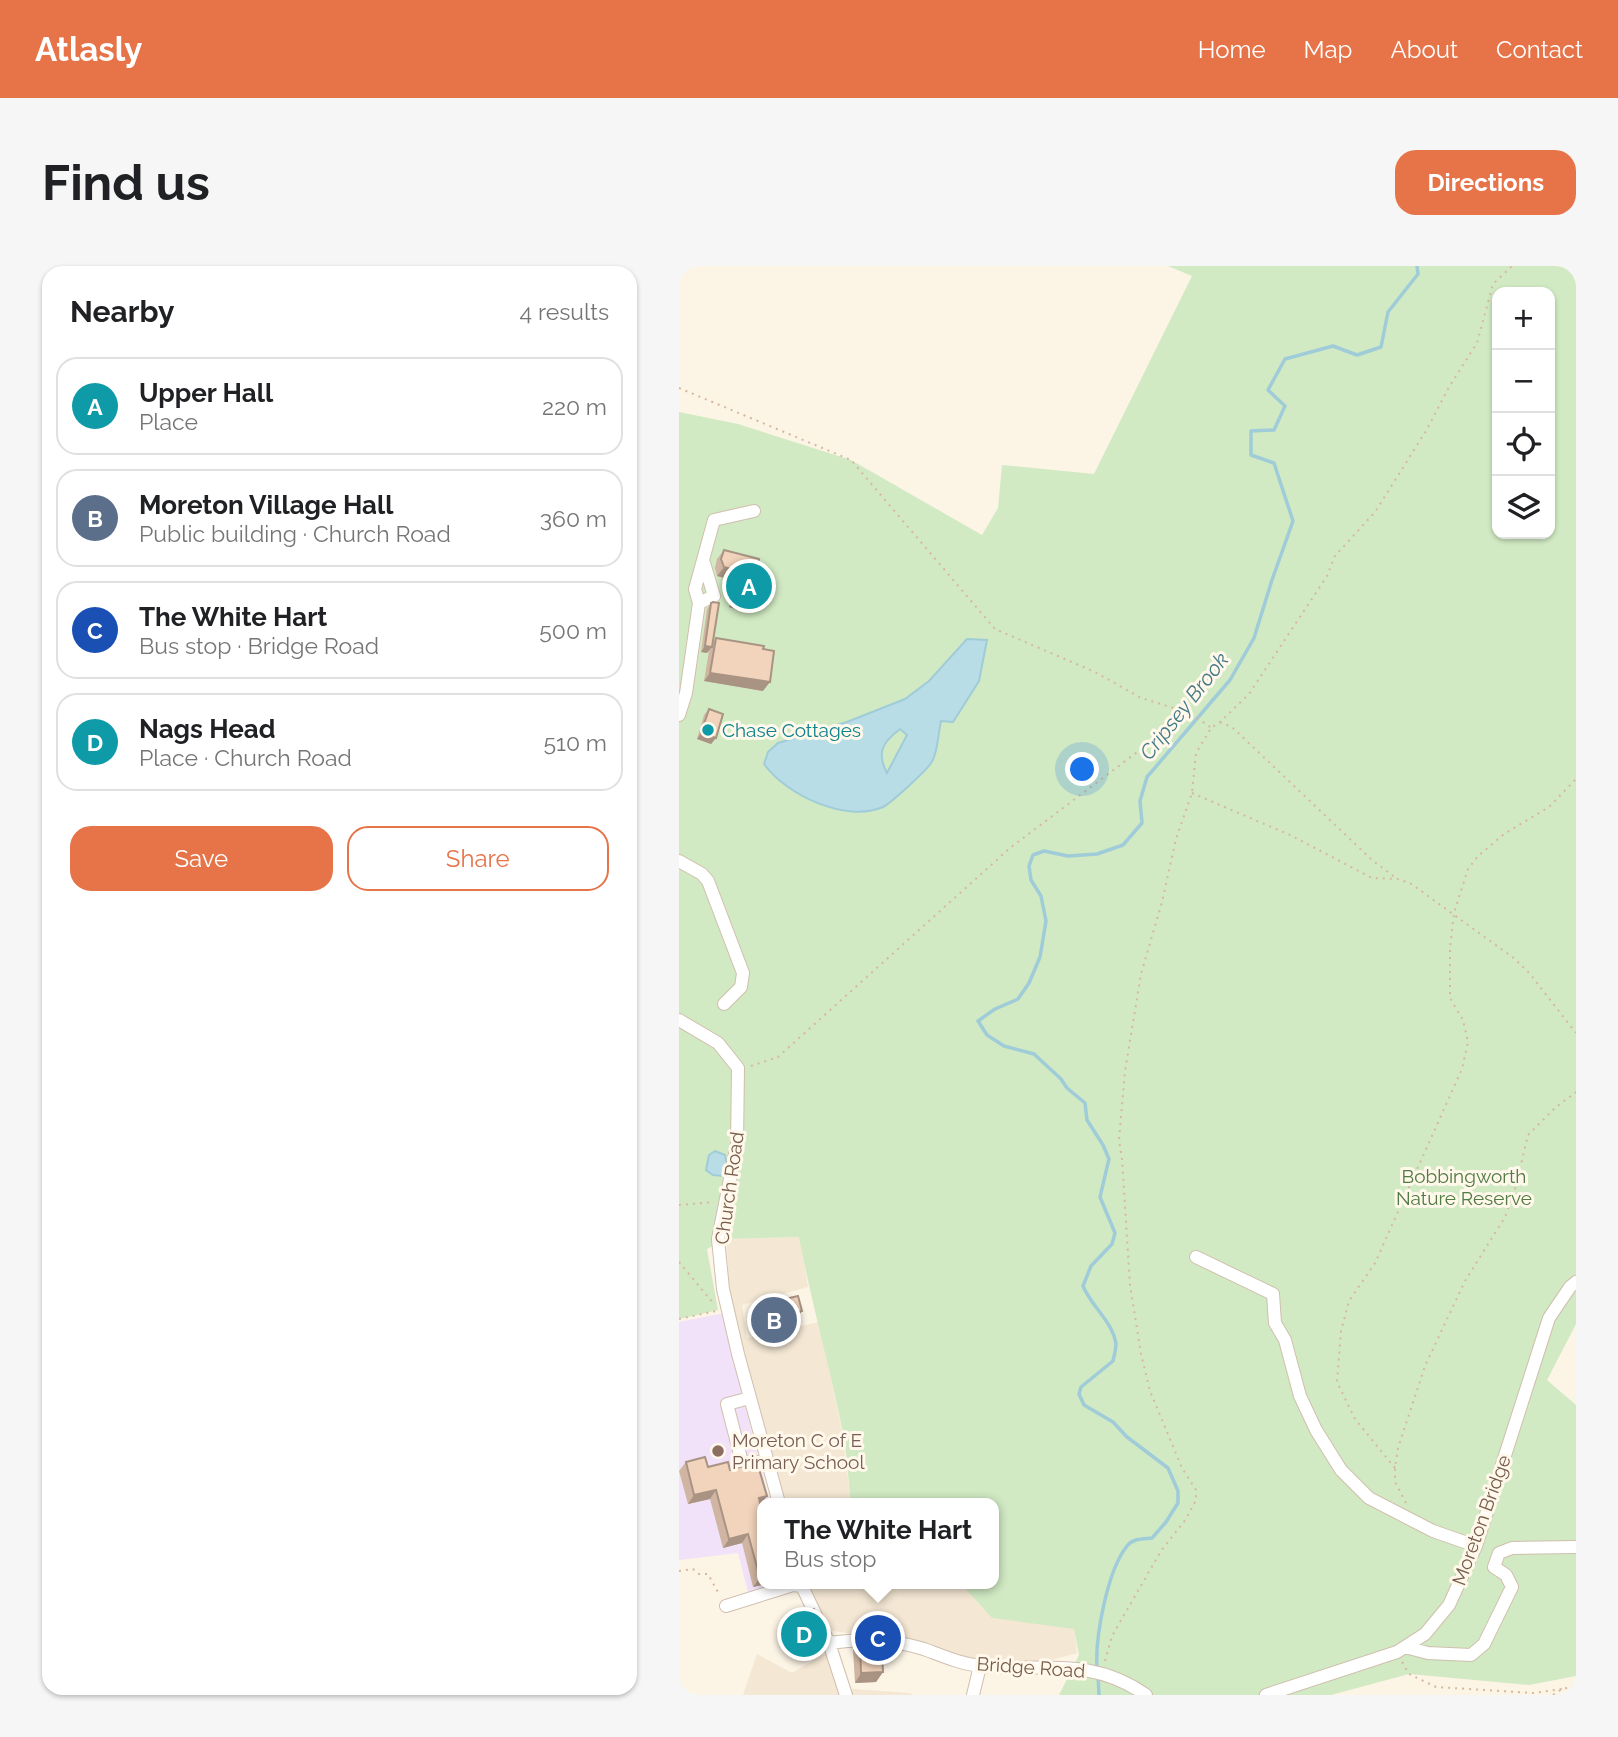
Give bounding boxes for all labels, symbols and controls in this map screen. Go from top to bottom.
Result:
text: Atlasly [35,30,142,69]
text: Home [1198,35,1266,64]
text: Map [1304,35,1352,64]
text: About [1390,35,1458,64]
text: Contact [1496,35,1583,64]
button: Directions [1395,150,1576,215]
text: Find us [42,154,210,211]
map controls [1492,287,1555,539]
button: + [1492,287,1555,350]
text: Nearby [70,294,174,329]
text: 4 results [520,298,609,325]
button: − [1492,350,1555,413]
text: Upper Hall [139,378,273,408]
text: A [87,393,103,420]
text: 220 m [542,393,607,420]
text: Place [139,408,198,435]
button: locate [1492,413,1555,476]
button: layers [1492,476,1555,539]
text: Moreton Village Hall [139,490,394,520]
text: B [87,505,103,532]
text: 360 m [540,505,607,532]
text: Public building · Church Road [139,520,451,547]
pin: A [726,560,772,612]
text: The White Hart [139,602,327,632]
text: C [87,617,103,644]
text: 500 m [539,617,607,644]
text: Bus stop · Bridge Road [139,632,379,659]
water label: Cripsey Brook [1134,647,1234,765]
text: Nags Head [139,714,276,744]
place label: Chase Cottages [722,719,861,741]
marker: Chase Cottages [700,722,716,738]
text: D [87,729,103,756]
text: 510 m [544,729,607,756]
text: Place · Church Road [139,744,352,771]
your location [1065,752,1099,786]
button: Save [70,826,333,891]
button: Share [347,826,609,891]
street label: Church Road [710,1130,748,1246]
park label: Bobbingworth Nature Reserve [1396,1165,1532,1209]
pin: B [751,1294,797,1346]
place label: Moreton C of E Primary School [732,1429,865,1473]
marker: Moreton C of E Primary School [710,1443,726,1459]
street label: Moreton Bridge [1447,1452,1515,1588]
popup [757,1498,999,1589]
text: The White Hart [784,1515,972,1545]
text: Bus stop [784,1545,876,1572]
pin: D [781,1608,827,1660]
pin: C [855,1612,901,1664]
street label: Bridge Road [976,1652,1086,1682]

